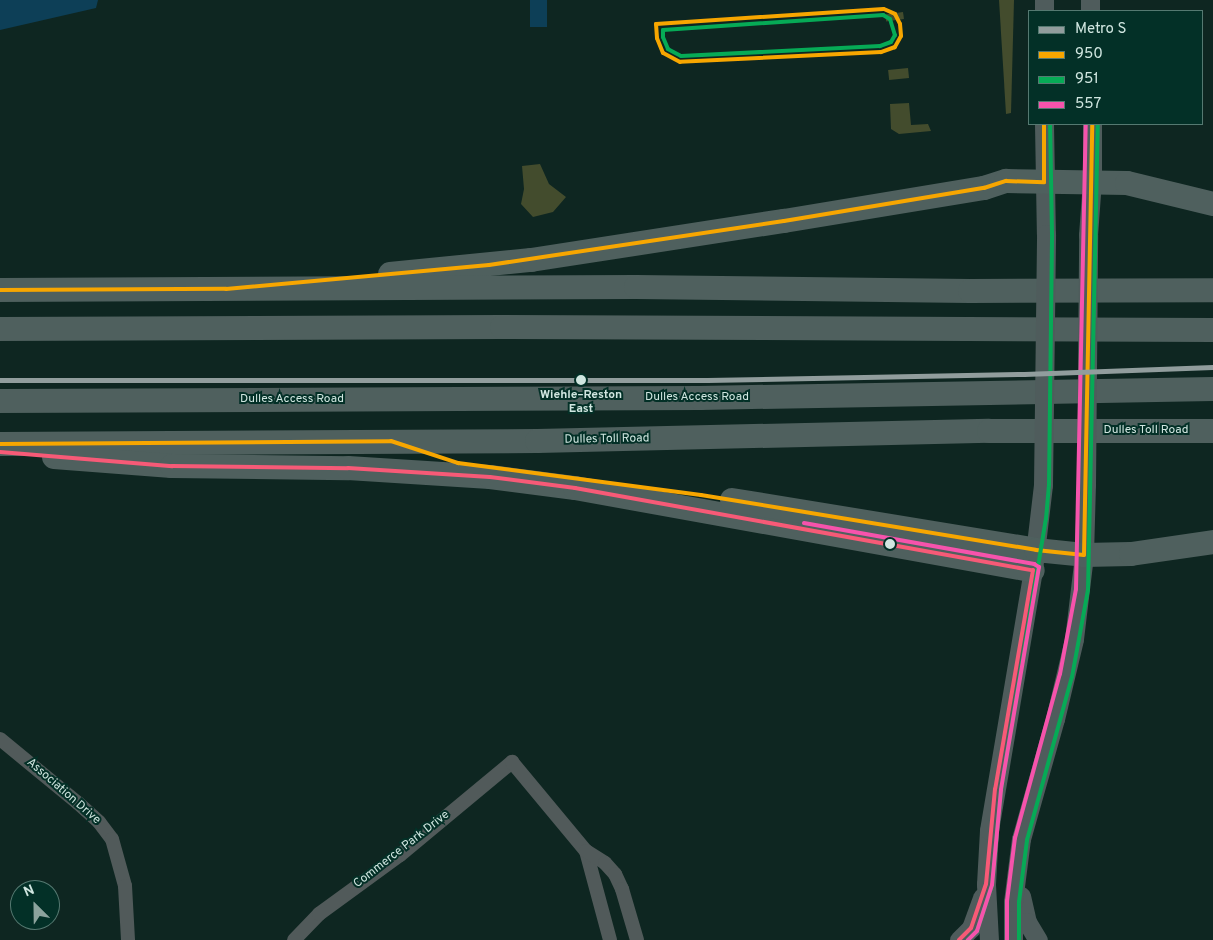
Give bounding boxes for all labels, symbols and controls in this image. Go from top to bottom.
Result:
legend [1028,10,1203,125]
text: Metro S [1075,20,1126,39]
text: 950 [1075,45,1103,64]
text: 951 [1075,70,1099,89]
text: 557 [1075,95,1101,114]
marker: Wiehle–Reston East [574,373,588,387]
place label: Wiehle–Reston East [540,389,622,417]
street label: Dulles Access Road [645,391,749,405]
street label: Dulles Access Road [240,393,344,407]
street label: Dulles Toll Road [1103,424,1189,438]
street label: Dulles Toll Road [564,432,650,448]
unlabelled marker [885,539,895,549]
street label: Association Drive [23,756,103,828]
street label: Commerce Park Drive [351,808,453,892]
north arrow [10,880,60,930]
text: N [21,882,37,901]

